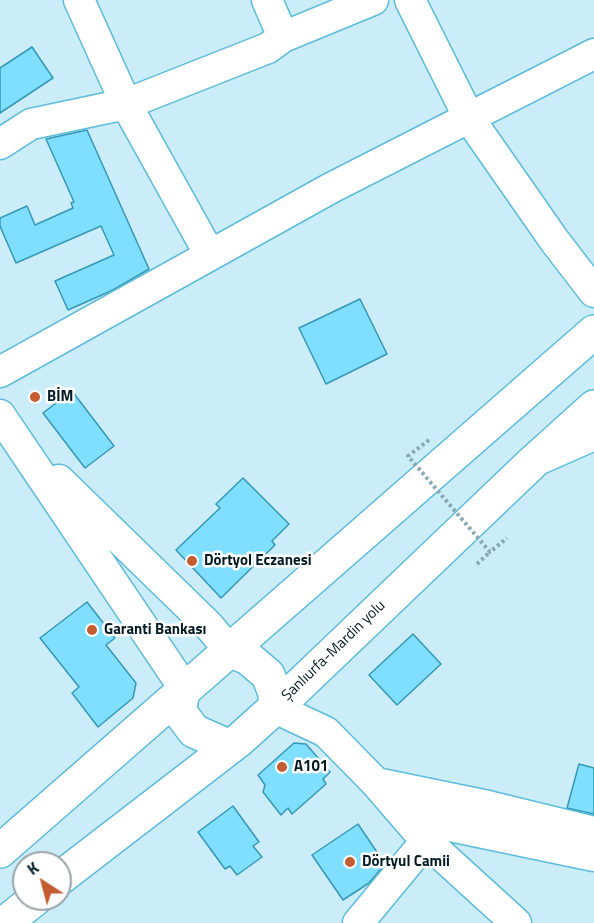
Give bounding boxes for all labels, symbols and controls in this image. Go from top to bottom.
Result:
place label: BİM [47,388,73,406]
marker: BİM [28,390,42,404]
place label: Dörtyol Eczanesi [204,552,312,570]
marker: Dörtyol Eczanesi [185,554,199,568]
street label: Şanlıurfa-Mardin yolu [279,597,389,705]
place label: Garanti Bankası [104,621,206,639]
marker: Garanti Bankası [85,623,99,637]
place label: A101 [294,758,328,776]
marker: A101 [275,760,289,774]
north arrow [12,851,72,911]
place label: Dörtyul Camii [362,853,450,871]
marker: Dörtyul Camii [343,855,357,869]
text: K [22,856,43,881]

